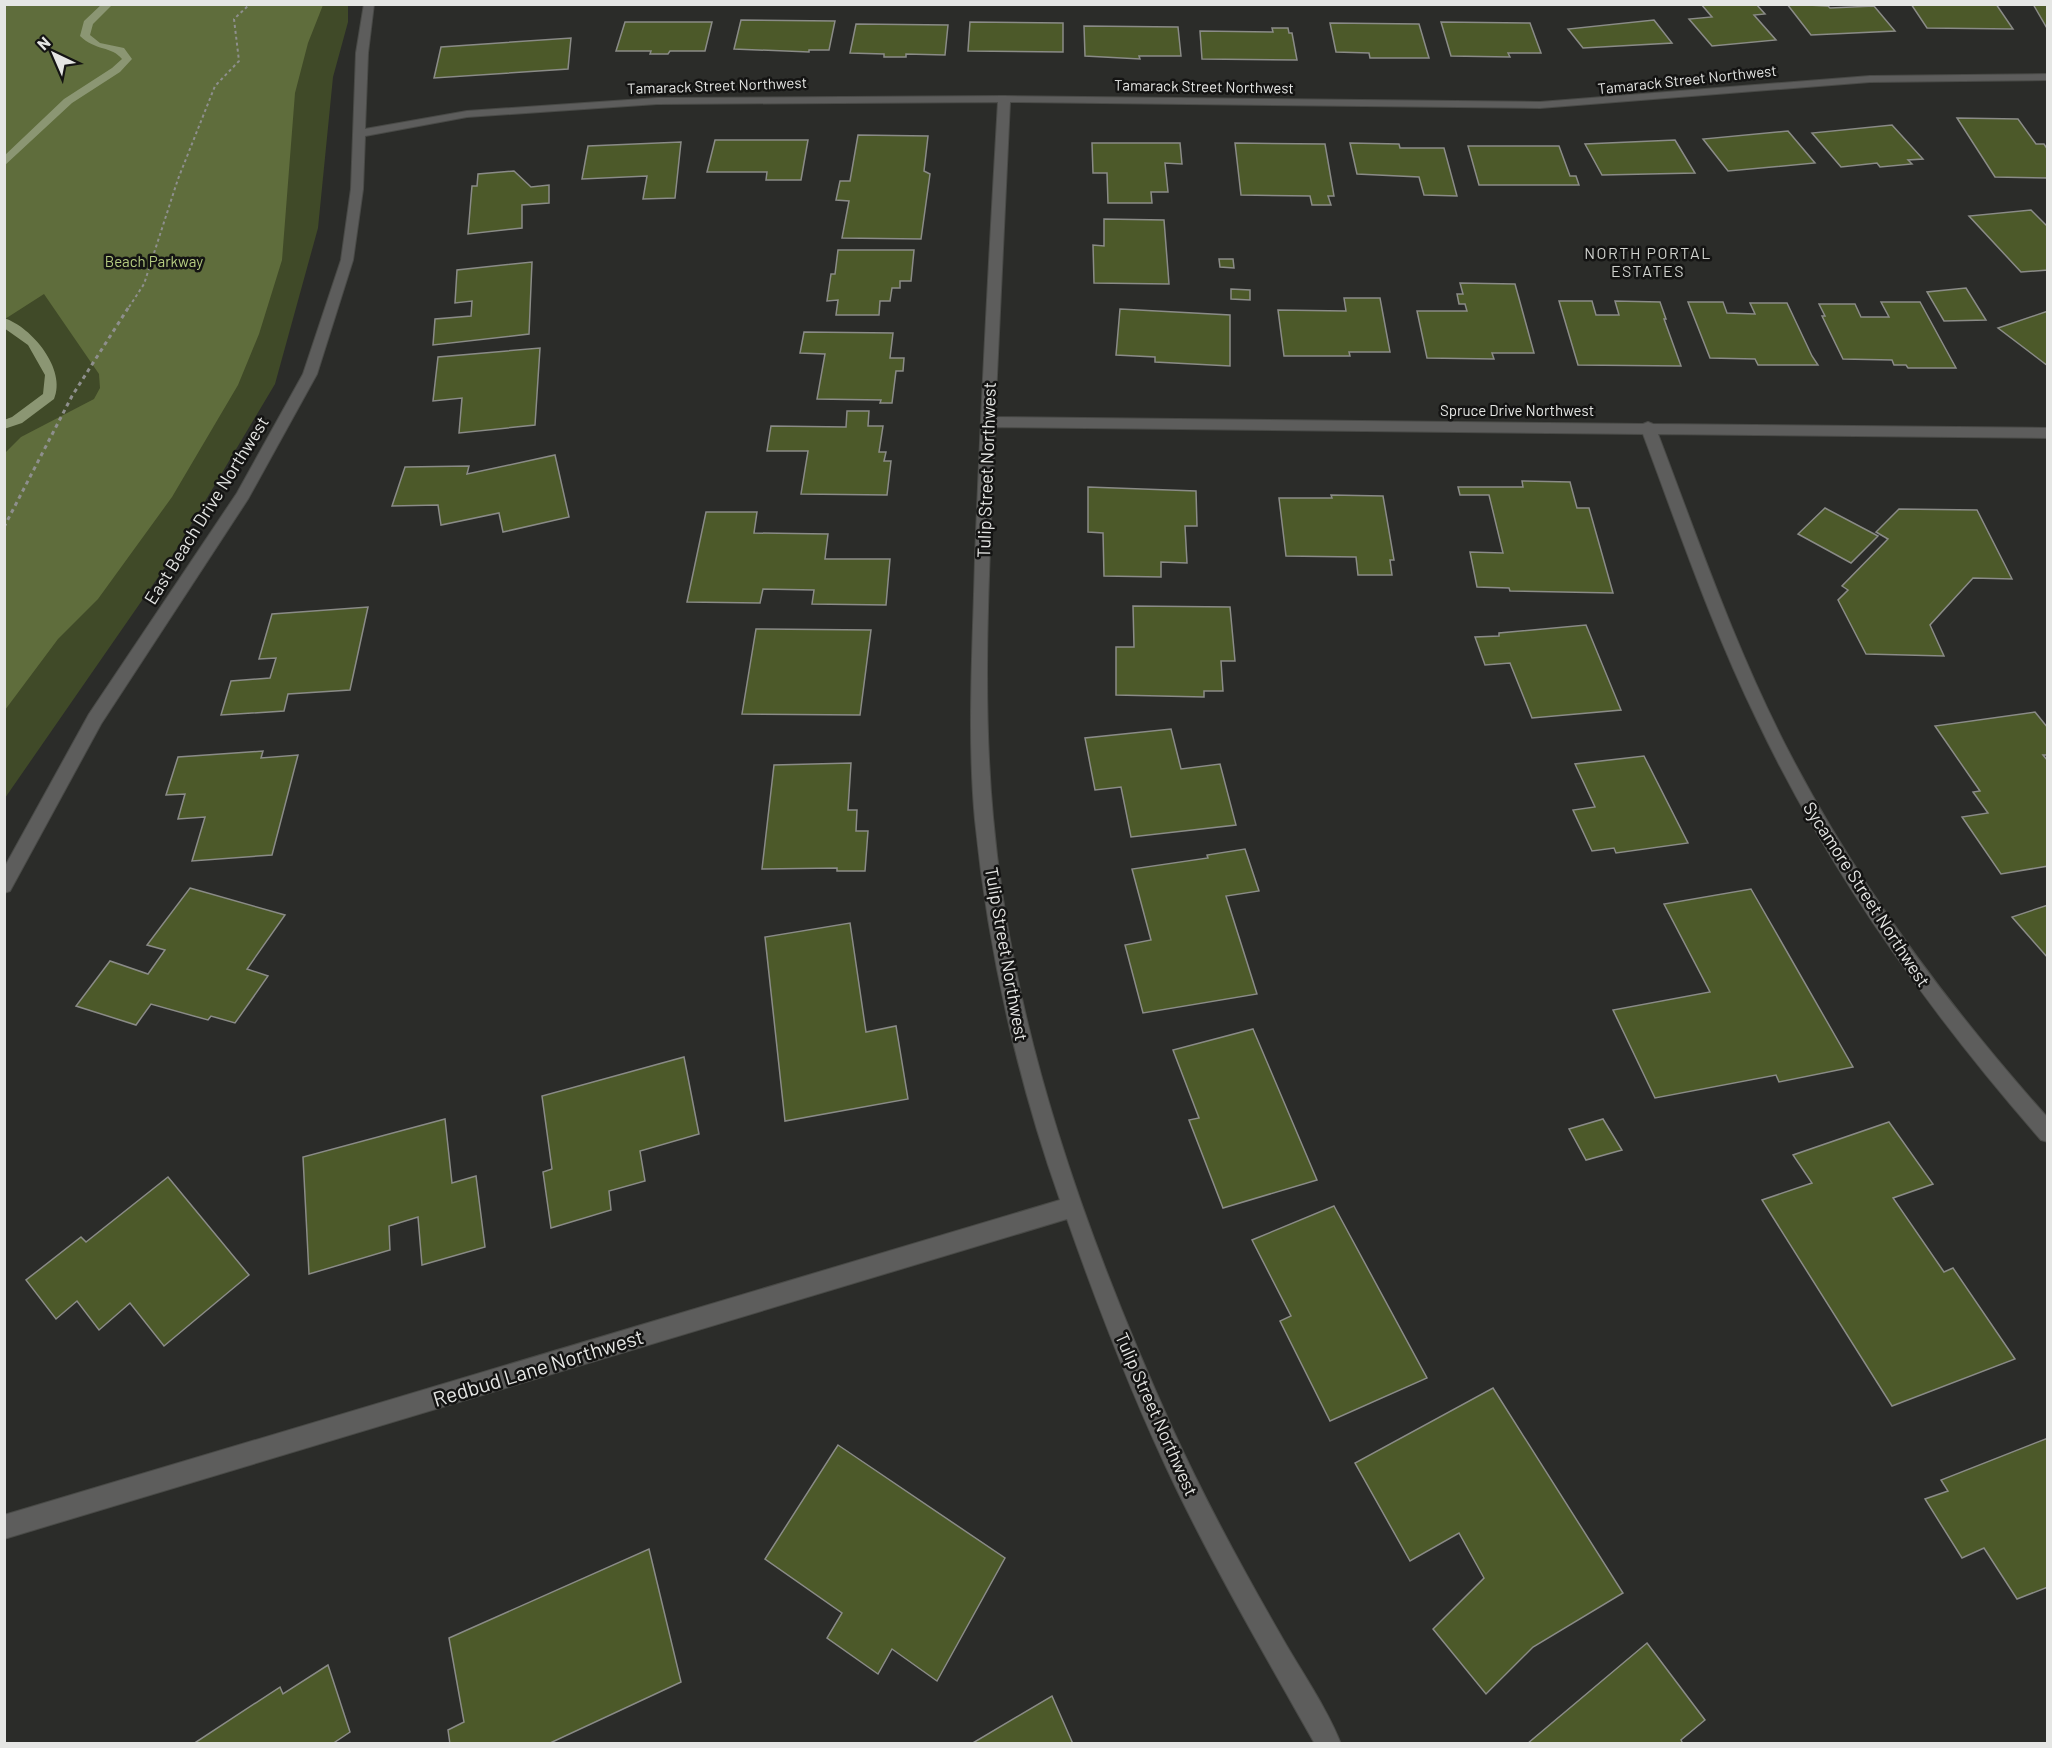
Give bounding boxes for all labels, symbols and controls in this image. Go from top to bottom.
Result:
north arrow [24,24,84,84]
text: N [33,32,54,53]
street label: Tamarack Street Northwest [1597,61,1777,97]
street label: Tamarack Street Northwest [627,73,807,97]
street label: Tamarack Street Northwest [1114,75,1294,97]
district label: NORTH PORTAL ESTATES [1584,243,1712,280]
park label: Beach Parkway [105,252,203,270]
street label: Tulip Street Northwest [972,382,1000,558]
street label: Spruce Drive Northwest [1440,401,1594,419]
street label: East Beach Drive Northwest [139,412,273,608]
street label: Sycamore Street Northwest [1799,797,1935,991]
street label: Tulip Street Northwest [981,865,1033,1043]
street label: Redbud Lane Northwest [430,1323,646,1411]
street label: Tulip Street Northwest [1111,1329,1203,1499]

